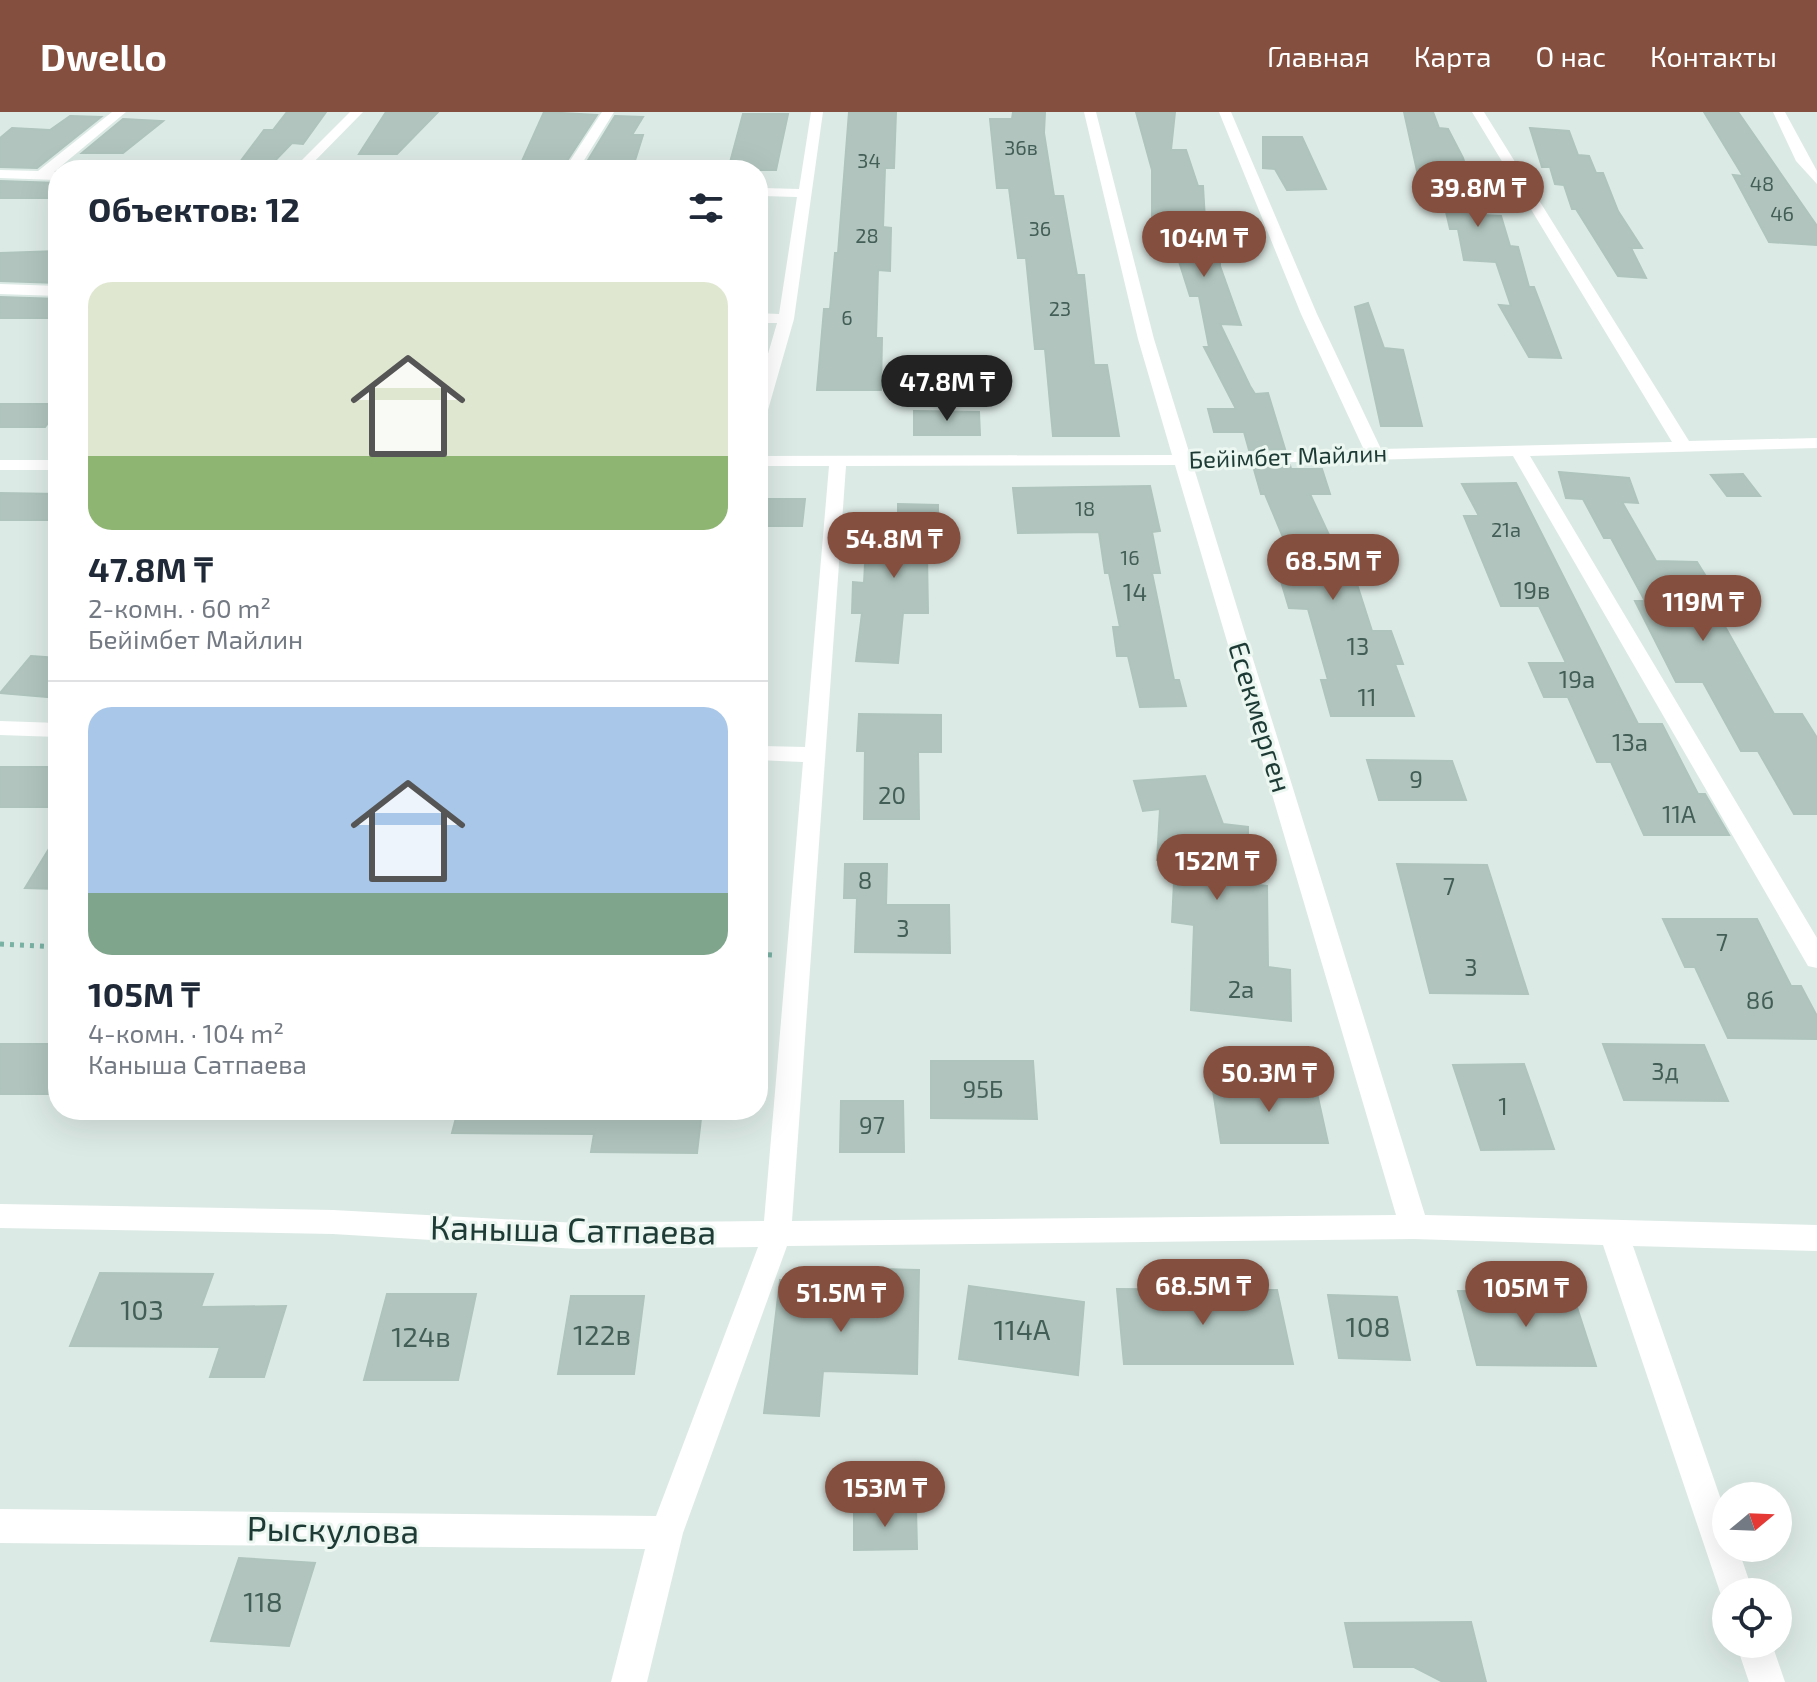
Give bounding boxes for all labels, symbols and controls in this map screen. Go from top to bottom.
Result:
text: Dwello [40,33,167,79]
text: Главная [1267,39,1370,73]
text: Карта [1414,39,1492,73]
text: О нас [1536,39,1606,73]
text: Контакты [1650,39,1777,73]
house number: 36в [1004,135,1038,159]
house number: 34 [857,148,881,172]
pin: 39.8M ₸ [1404,161,1552,229]
text: 39.8M ₸ [1430,171,1526,202]
house number: 48 [1750,171,1774,195]
icon: filters [684,186,728,230]
text: Объектов: 12 [88,188,300,229]
house number: 46 [1770,201,1794,225]
pin: 104M ₸ [1139,211,1269,279]
house number: 36 [1029,216,1051,240]
text: 104M ₸ [1160,221,1248,252]
house number: 28 [855,223,879,247]
house number: 23 [1049,296,1071,320]
house number: 6 [841,305,853,329]
icon: home [336,334,480,478]
pin: 47.8M ₸ [873,355,1021,423]
text: 47.8M ₸ [899,365,995,396]
street label: Бейімбет Майлин [1188,438,1388,473]
house number: 18 [1075,496,1095,520]
pin: 54.8M ₸ [820,512,968,580]
house number: 21а [1491,517,1521,541]
text: 54.8M ₸ [845,522,943,553]
pin: 68.5M ₸ [1259,534,1407,602]
text: 68.5M ₸ [1285,544,1381,575]
house number: 16 [1120,545,1140,569]
text: 47.8M ₸ [88,548,213,589]
house number: 19в [1514,575,1550,604]
pin: 119M ₸ [1638,575,1768,643]
house number: 14 [1123,577,1147,606]
text: 119M ₸ [1662,585,1744,616]
text: 2-комн. · 60 m² [88,592,271,623]
text: Бейімбет Майлин [88,623,303,654]
house number: 13 [1347,631,1369,660]
street label: Eсекмерген [1222,637,1300,796]
house number: 19а [1559,664,1595,693]
house number: 11 [1357,682,1377,711]
house number: 13а [1612,727,1648,756]
icon: home [336,759,480,903]
house number: 9 [1409,764,1423,793]
house number: 20 [878,780,906,809]
house number: 11А [1662,799,1696,828]
pin: 152M ₸ [1152,834,1282,902]
text: 152M ₸ [1175,844,1259,875]
house number: 8 [858,865,872,894]
house number: 7 [1443,871,1455,900]
house number: 3 [896,913,910,942]
house number: 7 [1716,927,1728,956]
house number: 3 [1464,952,1478,981]
text: 105M ₸ [88,973,200,1014]
house number: 2а [1228,974,1254,1003]
house number: 8б [1746,985,1774,1014]
text: 4-комн. · 104 m² [88,1017,284,1048]
pin: 50.3M ₸ [1195,1046,1343,1114]
text: Каныша Сатпаева [88,1048,307,1079]
text: 50.3M ₸ [1221,1056,1317,1087]
house number: 3д [1651,1056,1679,1085]
house number: 95Б [963,1074,1003,1103]
house number: 1 [1498,1091,1508,1120]
house number: 97 [859,1110,885,1139]
street label: Каныша Сатпаева [430,1206,717,1251]
pin: 68.5M ₸ [1129,1259,1277,1327]
pin: 105M ₸ [1461,1261,1591,1329]
pin: 51.5M ₸ [767,1266,915,1334]
text: 68.5M ₸ [1155,1269,1251,1300]
text: 105M ₸ [1483,1271,1569,1302]
text: 51.5M ₸ [796,1276,886,1307]
house number: 103 [120,1292,164,1326]
house number: 108 [1345,1309,1391,1343]
house number: 114А [994,1312,1051,1346]
house number: 122в [573,1317,631,1351]
house number: 124в [391,1319,451,1353]
pin: 153M ₸ [820,1461,950,1529]
text: 153M ₸ [843,1471,927,1502]
north arrow [1712,1482,1792,1562]
map controls [1712,1482,1792,1658]
street label: Рыскулова [246,1506,420,1552]
button: locate [1712,1578,1792,1658]
house number: 118 [243,1584,283,1618]

